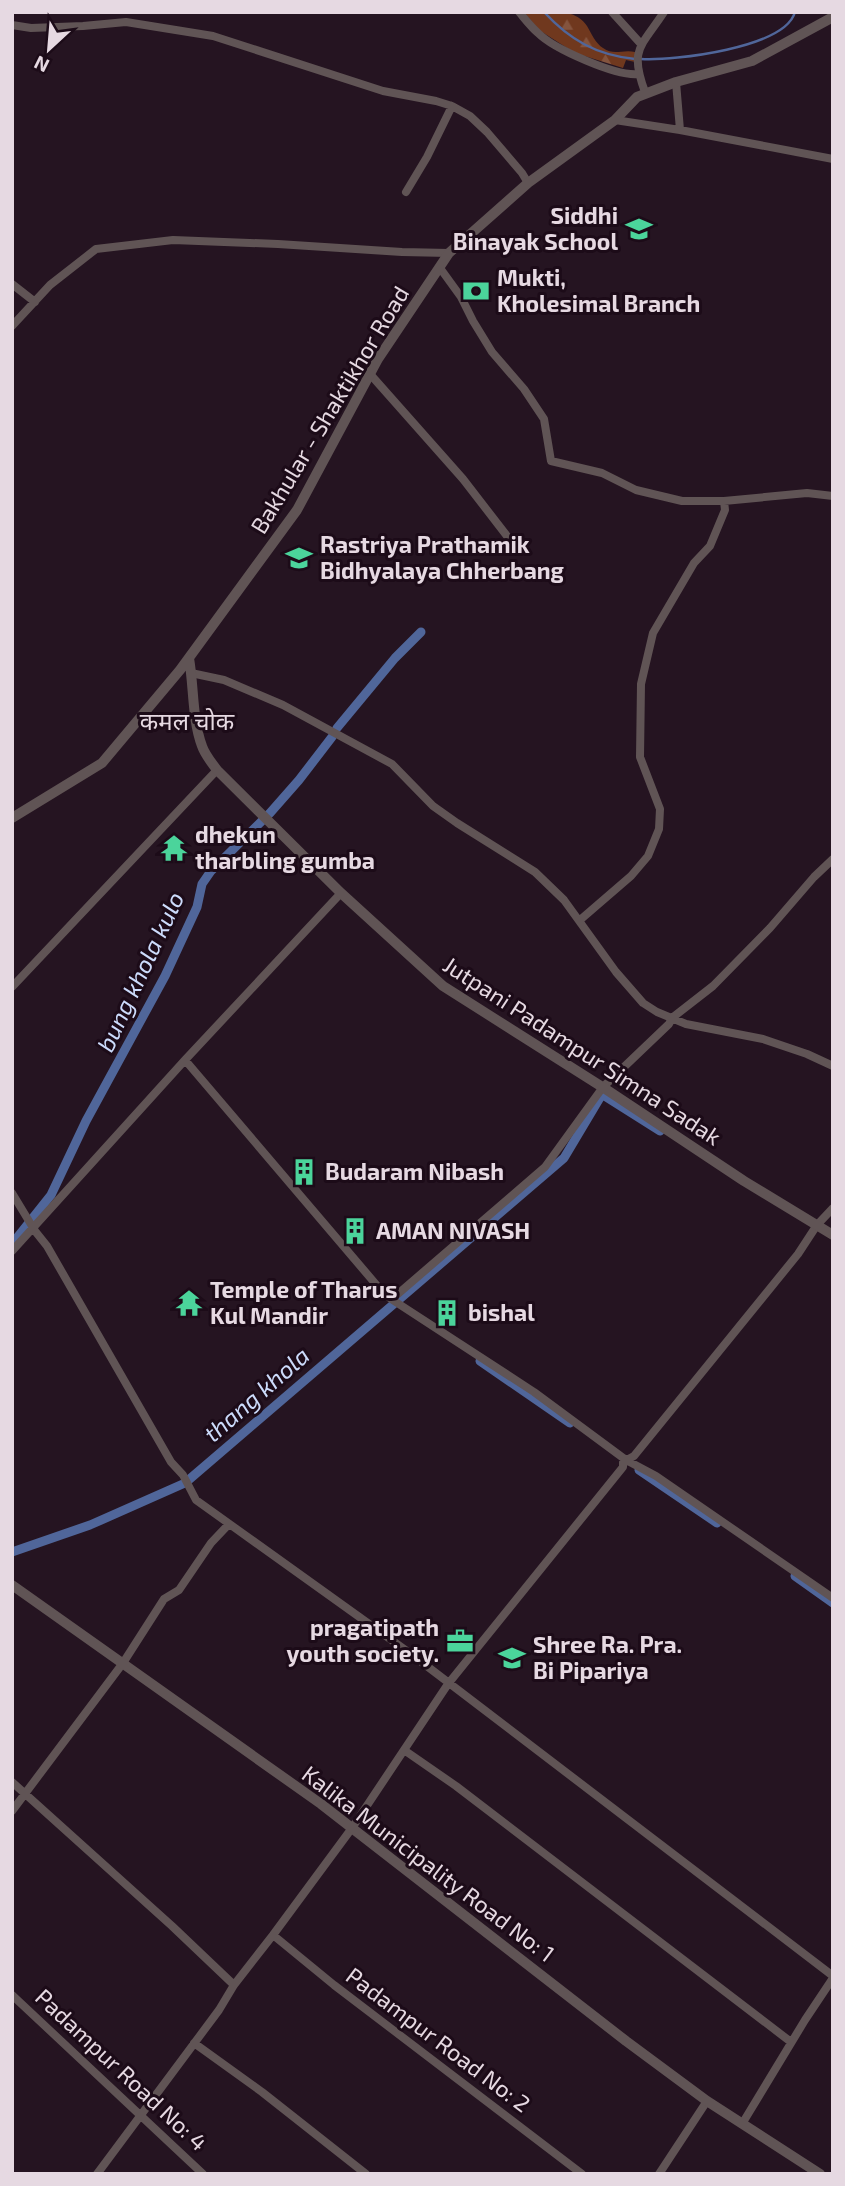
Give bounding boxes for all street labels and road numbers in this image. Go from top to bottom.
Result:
street label: Bakhular - Shaktikhor Road [244,281,414,538]
street label: Jutpani Padampur Simna Sadak [439,950,727,1151]
street label: Kalika Municipality Road No: 1 [297,1759,560,1967]
street label: Padampur Road No: 2 [341,1961,536,2118]
street label: Padampur Road No: 4 [30,1982,213,2156]

